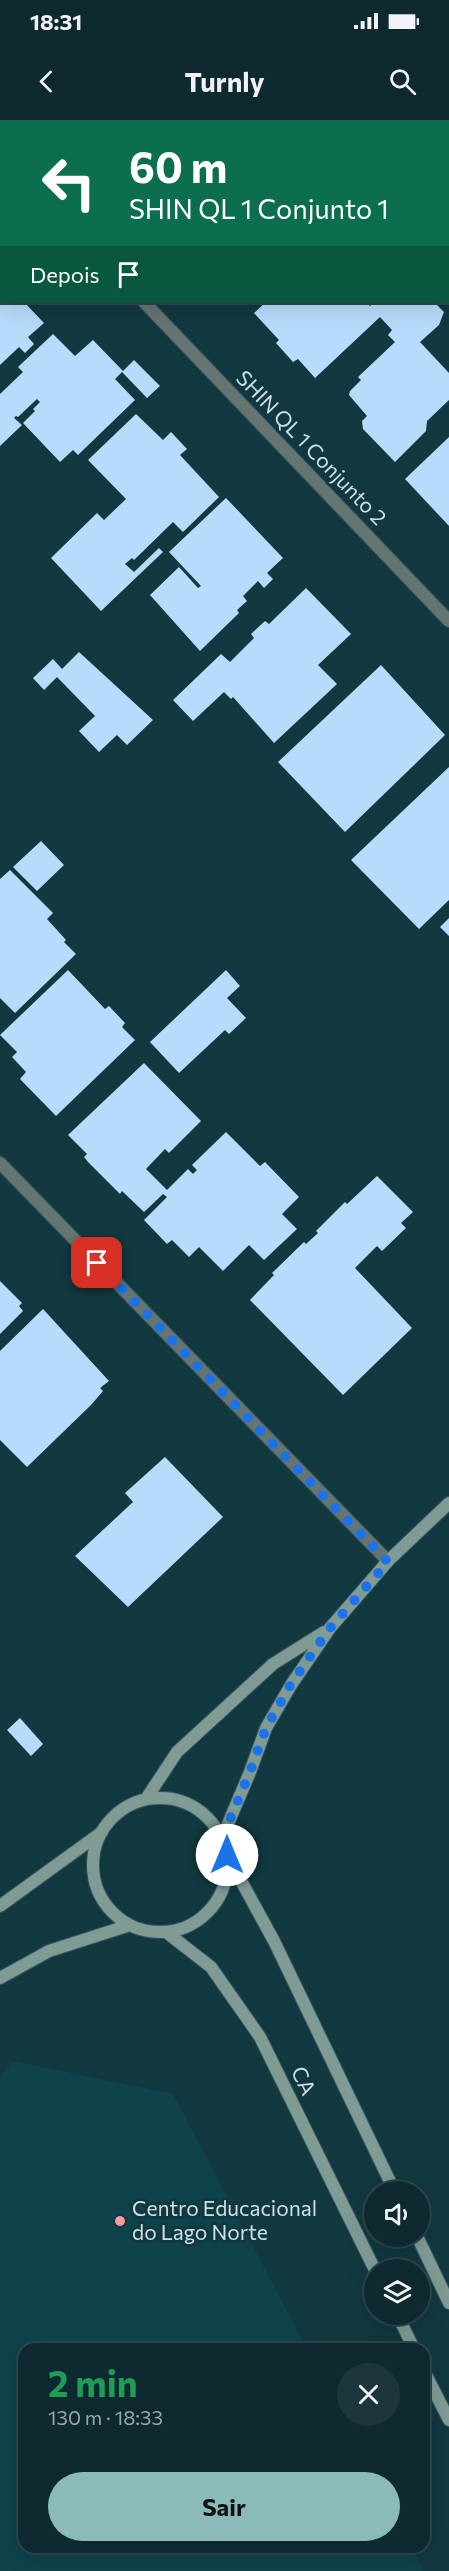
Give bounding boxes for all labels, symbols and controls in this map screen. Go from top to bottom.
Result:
text: 18:31 [30,8,82,35]
icon: back [30,65,63,98]
text: Turnly [184,65,265,98]
icon: search [386,65,419,98]
text: 60 m [129,140,228,192]
icon: left [30,144,108,222]
text: SHIN QL 1 Conjunto 1 [129,192,389,225]
icon: arrive [112,258,145,291]
text: Depois [30,261,100,288]
street label: SHIN QL 1 Conjunto 2 [232,365,392,529]
pin [71,1237,122,1288]
icon: arrive [80,1246,113,1279]
position arrow [195,1823,259,1887]
street label: CA [287,2062,322,2099]
map controls [364,2181,430,2325]
button: sound [364,2181,430,2247]
place label: Centro Educacional do Lago Norte [132,2195,317,2244]
marker: Centro Educacional do Lago Norte [113,2214,127,2228]
button: layers [364,2259,430,2325]
text: 2 min [48,2360,138,2404]
button: close [337,2363,400,2426]
text: 130 m · 18:33 [48,2405,163,2429]
button: Sair [48,2472,400,2541]

